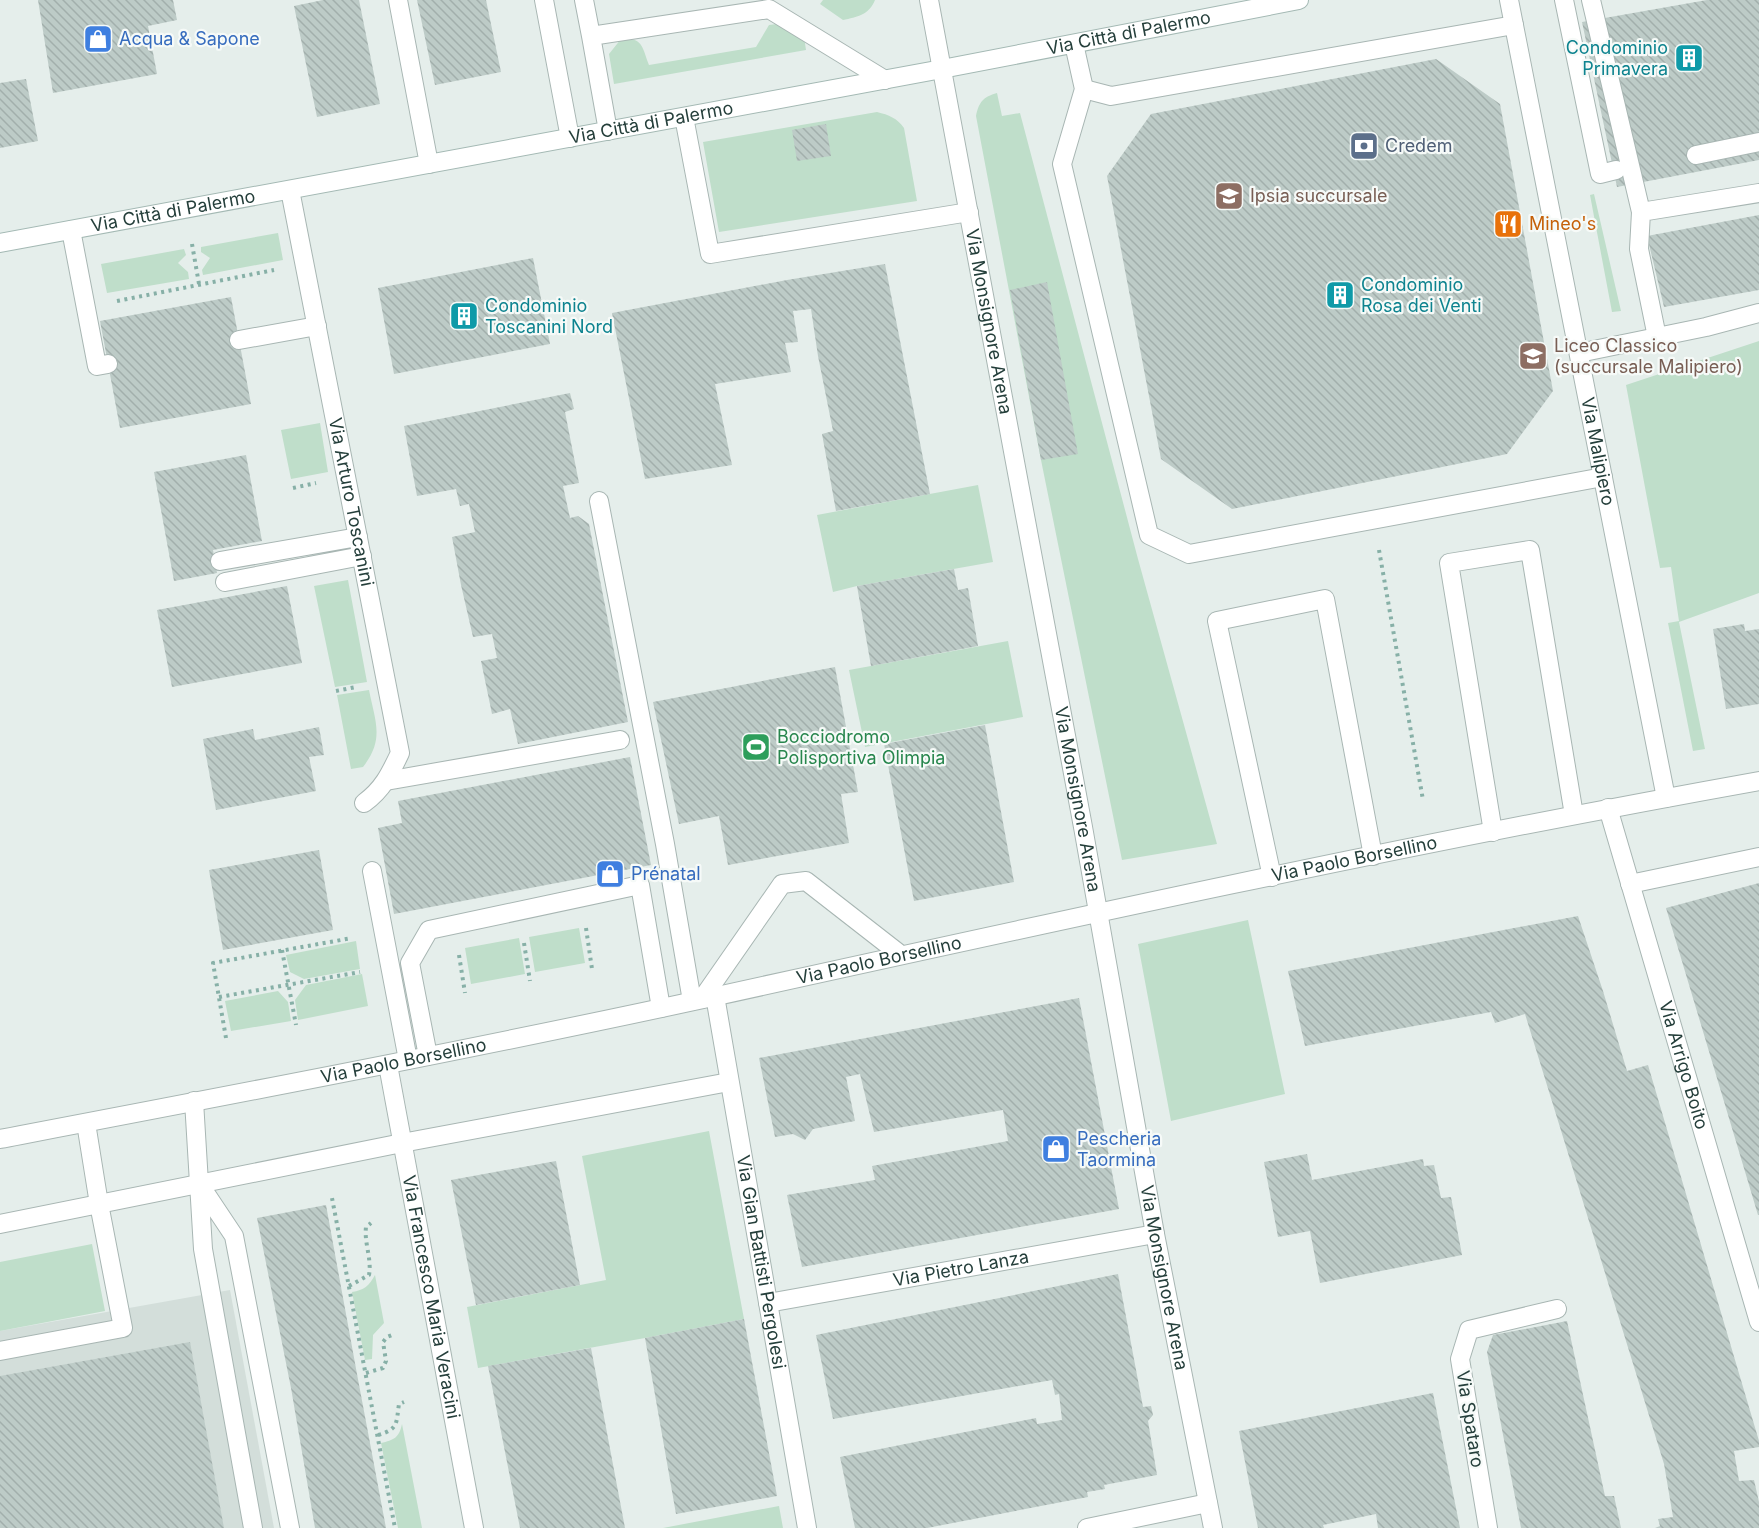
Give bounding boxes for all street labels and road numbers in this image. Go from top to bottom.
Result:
street label: Via Città di Palermo [1045,6,1212,59]
street label: Via Città di Palermo [567,97,735,148]
street label: Via Città di Palermo [89,185,257,236]
street label: Via Monsignore Arena [962,227,1017,416]
street label: Via Malipiero [1577,395,1619,507]
street label: Via Arturo Toscanini [325,416,378,588]
street label: Via Monsignore Arena [1051,705,1105,894]
street label: Via Paolo Borsellino [1270,831,1439,886]
street label: Via Paolo Borsellino [794,932,963,988]
street label: Via Arrigo Boito [1655,998,1713,1132]
street label: Via Paolo Borsellino [319,1034,488,1087]
street label: Via Gian Battisti Pergolesi [733,1153,790,1371]
street label: Via Francesco Maria Veracini [399,1173,465,1421]
street label: Via Monsignore Arena [1137,1183,1193,1372]
street label: Via Pietro Lanza [891,1246,1030,1291]
street label: Via Spataro [1452,1369,1489,1469]

